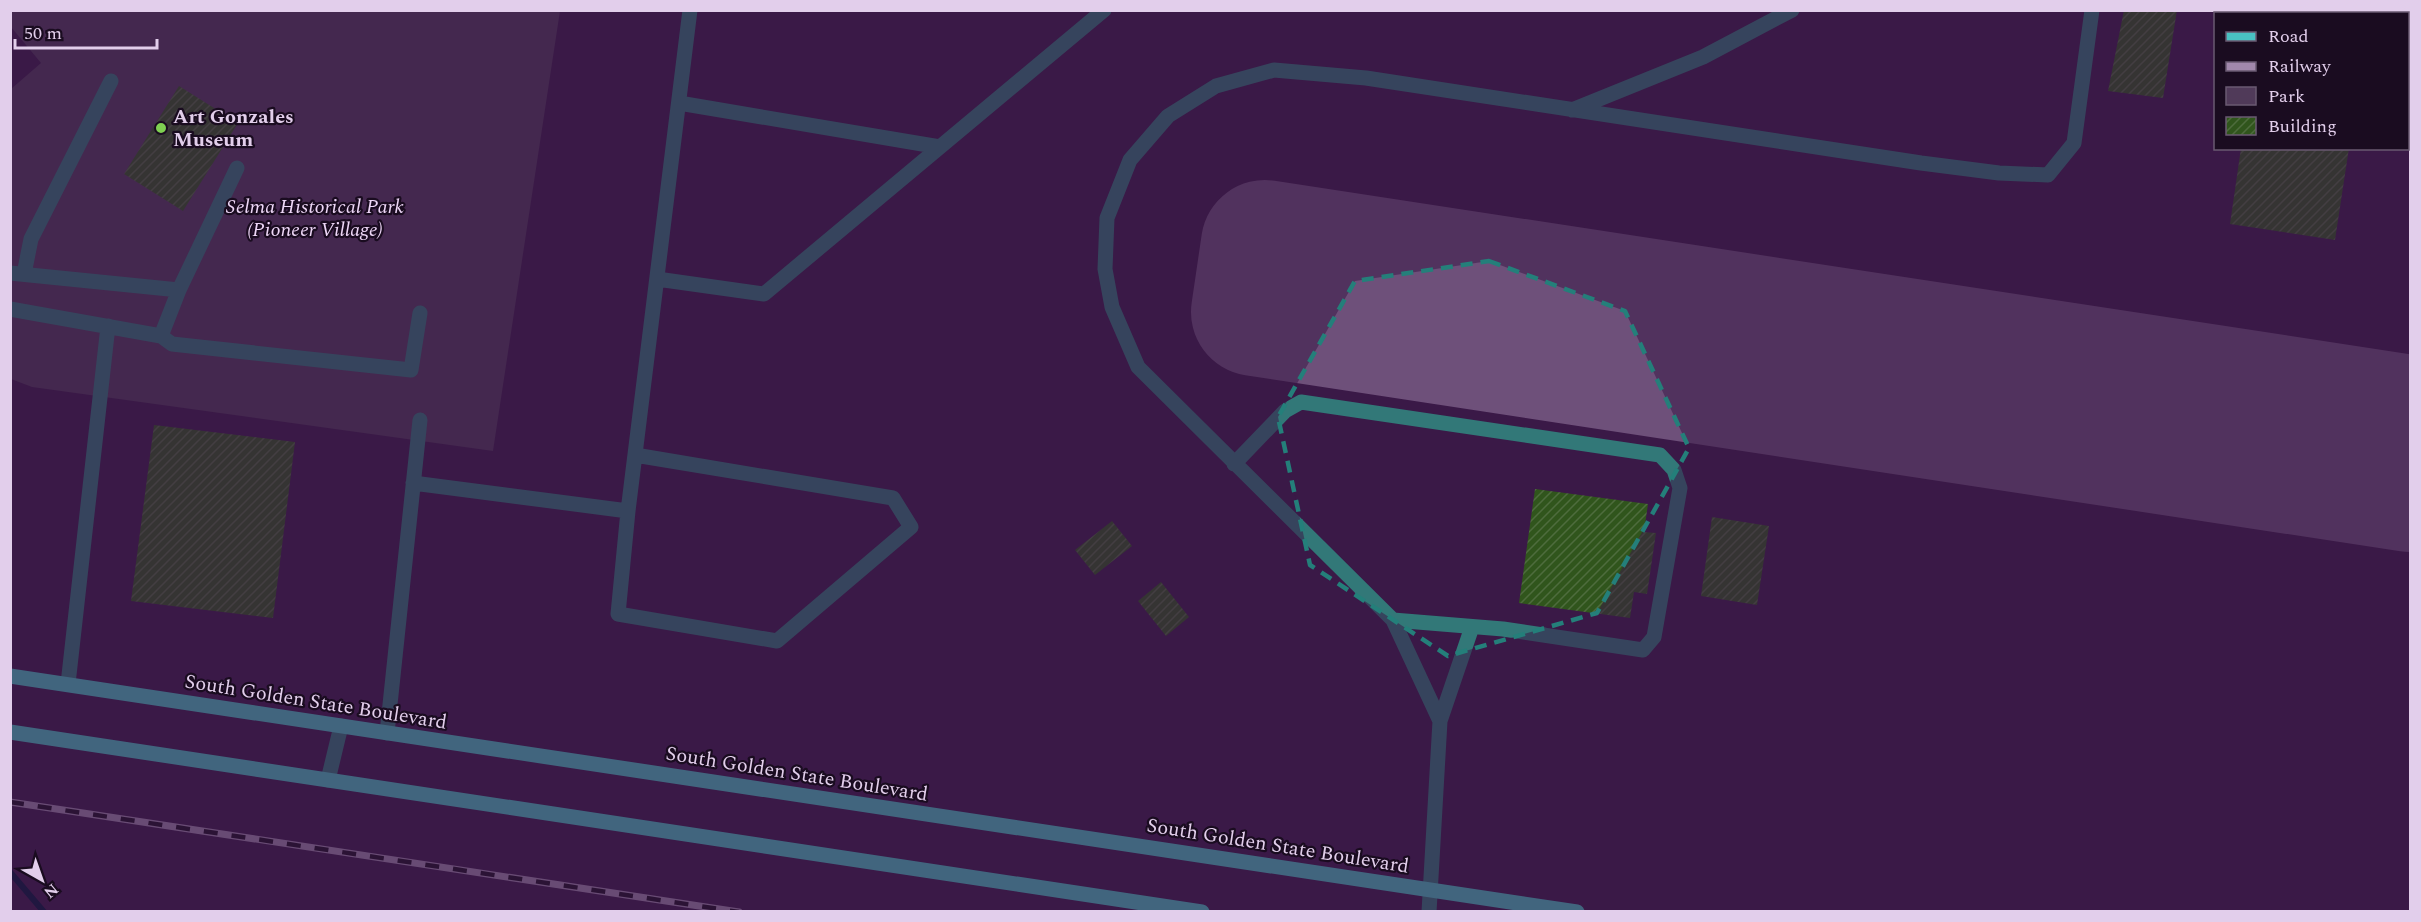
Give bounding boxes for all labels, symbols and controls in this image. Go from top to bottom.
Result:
scale bar [15,12,158,50]
legend [2214,12,2409,150]
text: 50 m [24,20,62,47]
text: Road [2268,23,2309,50]
text: Railway [2268,53,2332,80]
text: Park [2268,83,2305,110]
place label: Art Gonzales Museum [173,102,294,155]
text: Building [2268,113,2337,140]
marker: Art Gonzales Museum [154,121,168,135]
park label: Selma Historical Park (Pioneer Village) [226,192,405,245]
street label: South Golden State Boulevard [183,666,449,738]
street label: South Golden State Boulevard [664,738,930,810]
street label: South Golden State Boulevard [1145,810,1411,882]
north arrow [12,850,72,910]
text: N [38,877,64,904]

